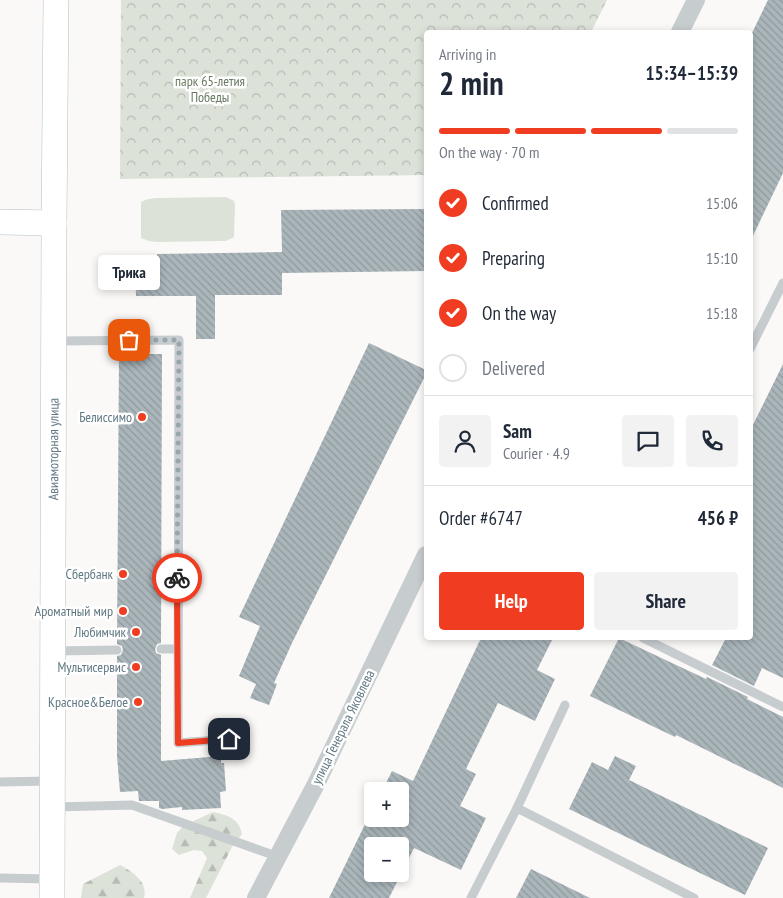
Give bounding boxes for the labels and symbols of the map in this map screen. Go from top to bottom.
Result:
park label: парк 65-летия Победы [175,72,245,106]
callout: Трика [98,255,160,290]
pin [108,319,150,361]
street label: Авиамоторная улица [44,398,62,500]
place label: Белиссимо [79,408,132,426]
marker: Белиссимо [136,411,148,423]
courier [152,553,202,603]
place label: Сбербанк [66,565,114,583]
marker: Сбербанк [117,568,129,580]
place label: Ароматный мир [35,602,113,620]
marker: Ароматный мир [117,605,129,617]
place label: Любимчик [73,623,127,641]
marker: Любимчик [130,626,142,638]
place label: Мультисервис [57,658,126,676]
marker: Мультисервис [130,661,142,673]
street label: улица Генерала Яковлева [307,667,379,787]
place label: Красное&Белое [48,693,128,711]
marker: Красное&Белое [132,696,144,708]
pin [208,718,250,760]

